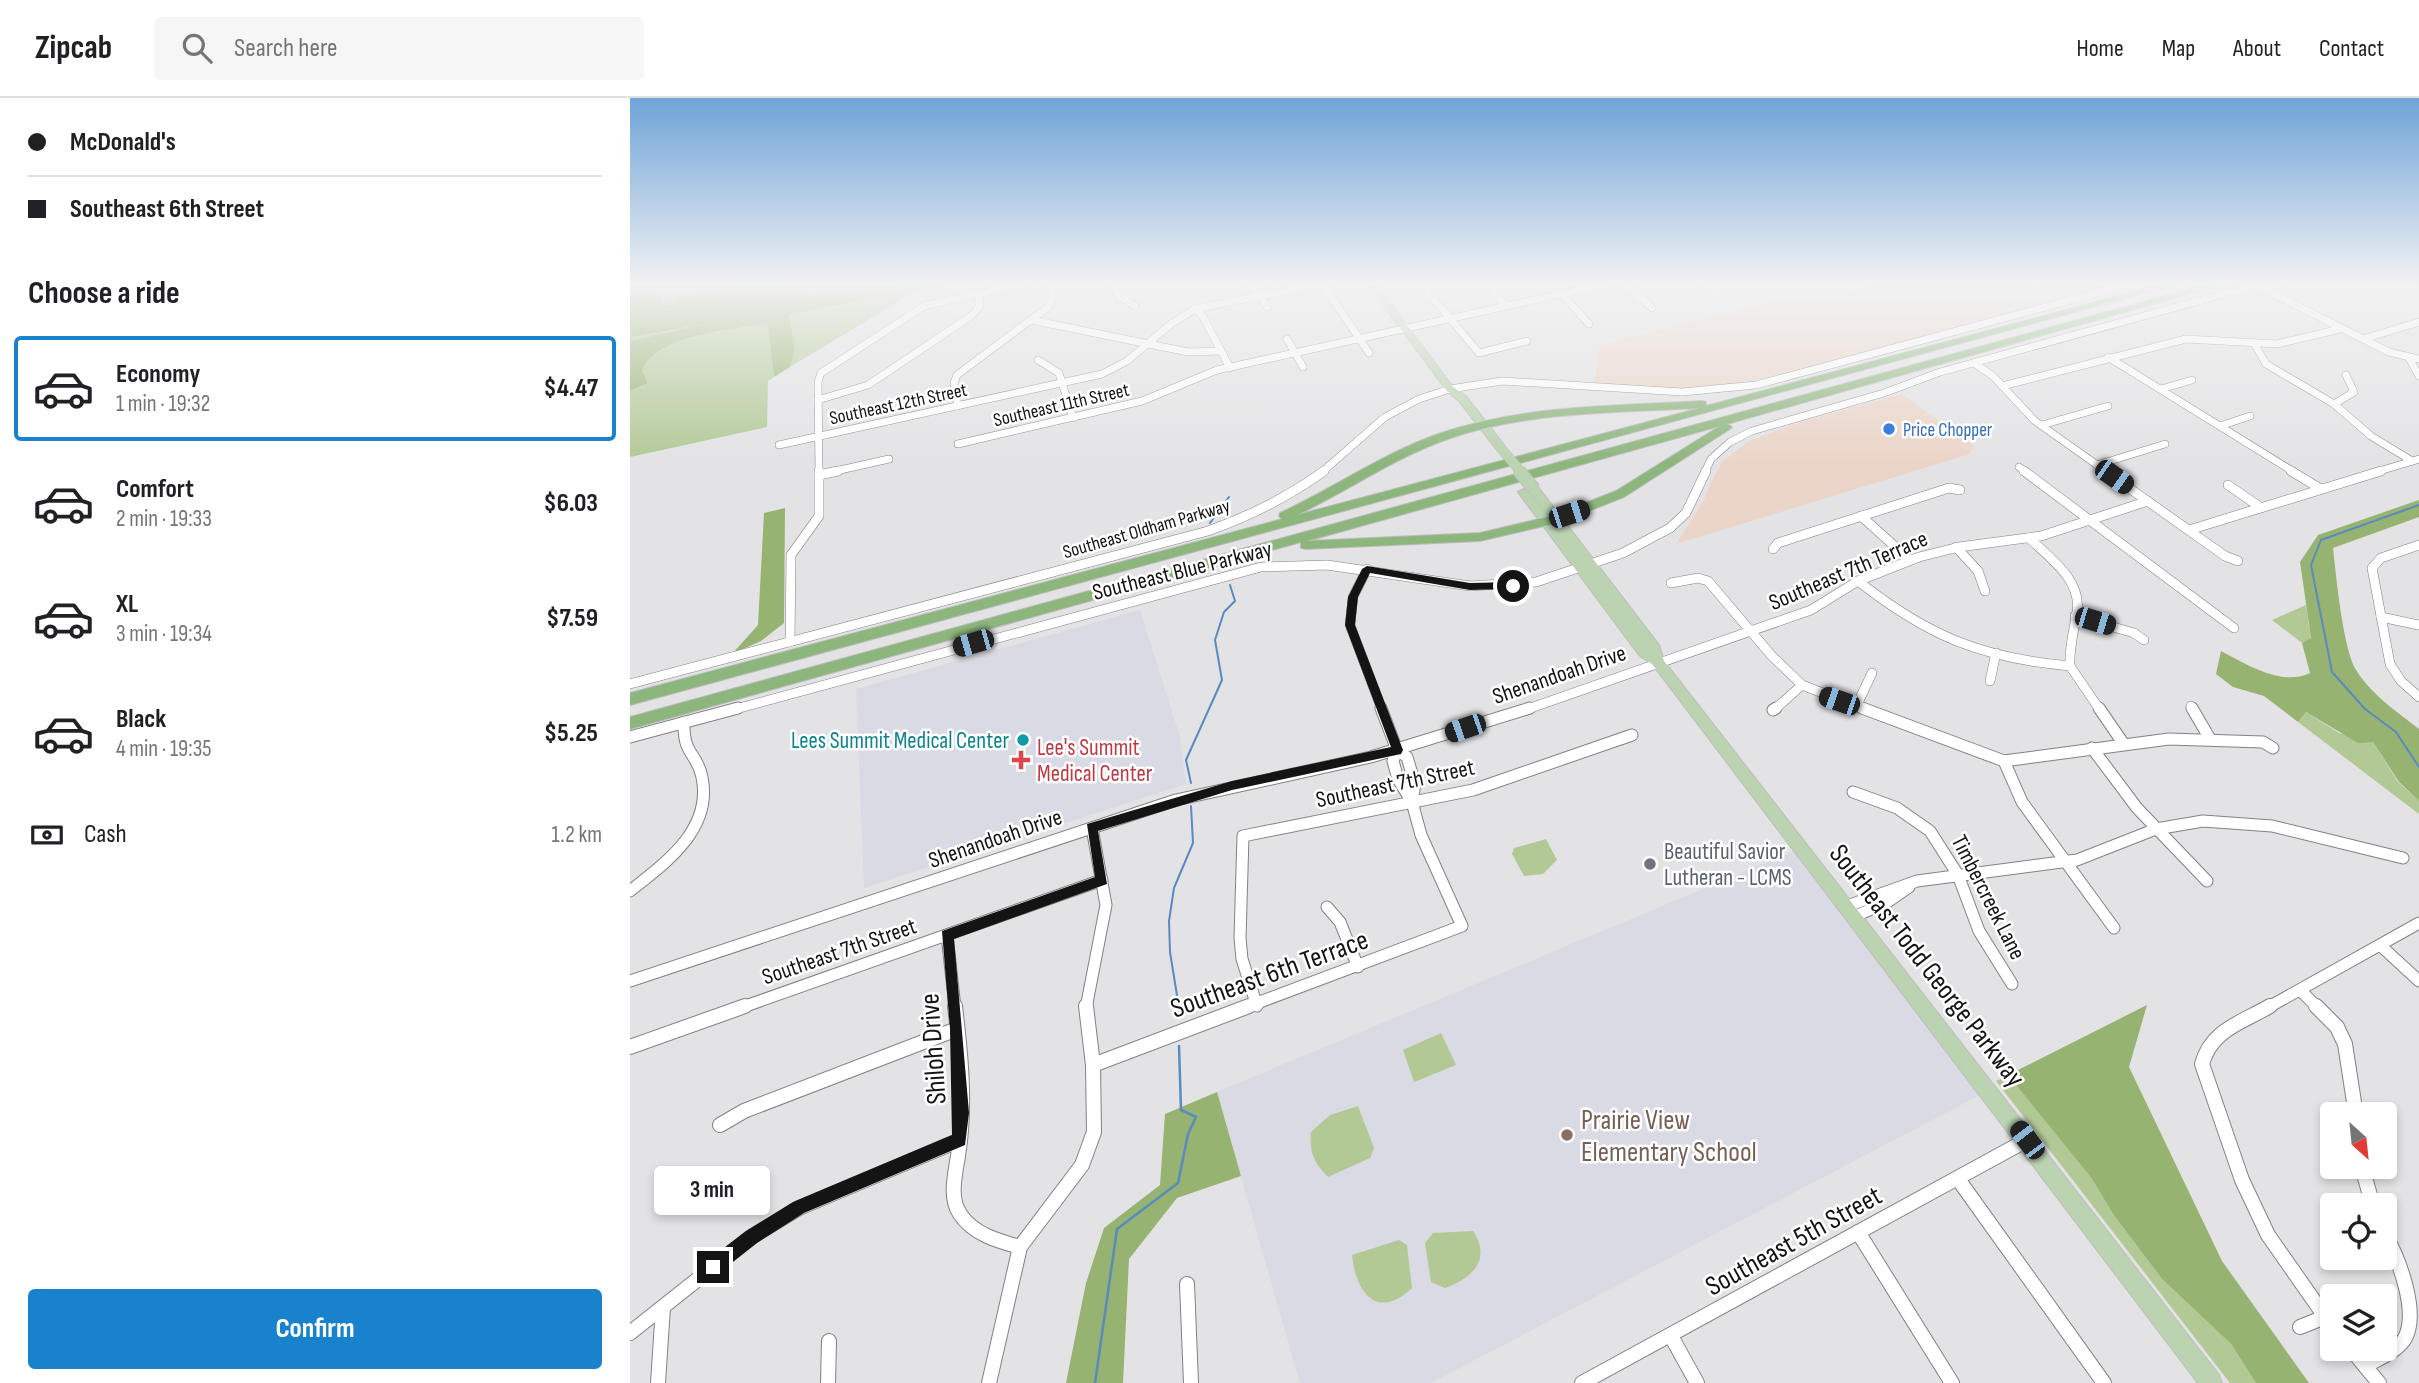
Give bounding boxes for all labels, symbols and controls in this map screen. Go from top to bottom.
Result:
search box [154,17,644,80]
text: Zipcab [35,28,112,68]
icon: search [178,29,216,67]
text: Search here [234,33,337,64]
text: Home [2076,34,2124,63]
text: Map [2162,34,2195,63]
text: About [2233,34,2281,63]
text: Contact [2319,34,2384,63]
text: McDonald's [70,127,176,158]
text: Southeast 6th Street [70,194,264,225]
text: Choose a ride [28,274,180,313]
icon: car [32,357,95,420]
text: Economy [116,359,200,390]
text: $4.47 [543,373,598,404]
street label: Southeast 12th Street [827,379,969,430]
street label: Southeast 11th Street [991,379,1132,432]
text: 1 min · 19:32 [116,390,210,418]
place label: Price Chopper [1903,419,1993,442]
marker: Price Chopper [1881,421,1897,437]
car [2091,456,2138,498]
icon: car [32,472,95,535]
text: Comfort [116,474,194,505]
text: $6.03 [544,488,598,519]
street label: Southeast Oldham Parkway [1060,494,1233,564]
car [1546,498,1593,530]
text: 2 min · 19:33 [116,505,212,533]
street label: Southeast 7th Terrace [1765,525,1932,617]
street label: Southeast Blue Parkway [1090,535,1275,607]
route start [1497,570,1529,602]
icon: car [32,587,95,650]
text: XL [116,589,138,620]
text: $7.59 [546,603,598,634]
car [2072,605,2119,637]
text: 3 min · 19:34 [116,620,212,648]
car [950,627,997,659]
street label: Shenandoah Drive [1489,639,1630,711]
car [1816,684,1863,718]
icon: car [32,702,95,765]
text: Black [116,704,166,735]
car [1442,711,1489,745]
text: $5.25 [544,718,598,749]
place label: Lees Summit Medical Center [791,727,1009,755]
marker: Lees Summit Medical Center [1015,732,1031,748]
place label: Lee's Summit Medical Center [1037,734,1153,788]
text: 4 min · 19:35 [116,735,212,763]
marker: Lee's Summit Medical Center [1011,750,1031,770]
street label: Southeast 7th Street [1313,754,1477,814]
street label: Shenandoah Drive [925,803,1066,875]
icon: cash [28,816,66,854]
text: Cash [84,819,127,850]
text: 1.2 km [552,821,602,849]
street label: Timbercreek Lane [1945,830,2031,964]
place label: Beautiful Savior Lutheran - LCMS [1664,838,1792,892]
street label: Southeast Todd George Parkway [1822,838,2032,1094]
marker: Beautiful Savior Lutheran - LCMS [1642,856,1658,872]
street label: Southeast 7th Street [758,912,920,991]
street label: Southeast 6th Terrace [1166,923,1373,1025]
street label: Shiloh Drive [913,992,954,1106]
north arrow [2320,1102,2398,1180]
map controls [2320,1102,2397,1361]
place label: Prairie View Elementary School [1581,1104,1757,1169]
car [2006,1117,2049,1163]
marker: Prairie View Elementary School [1559,1127,1575,1143]
callout: 3 min [655,1166,771,1214]
text: 3 min [690,1176,734,1204]
street label: Southeast 5th Street [1700,1179,1888,1303]
button: locate [2320,1193,2397,1270]
route end [697,1251,729,1283]
button: layers [2320,1284,2397,1361]
button: Confirm [28,1289,602,1369]

